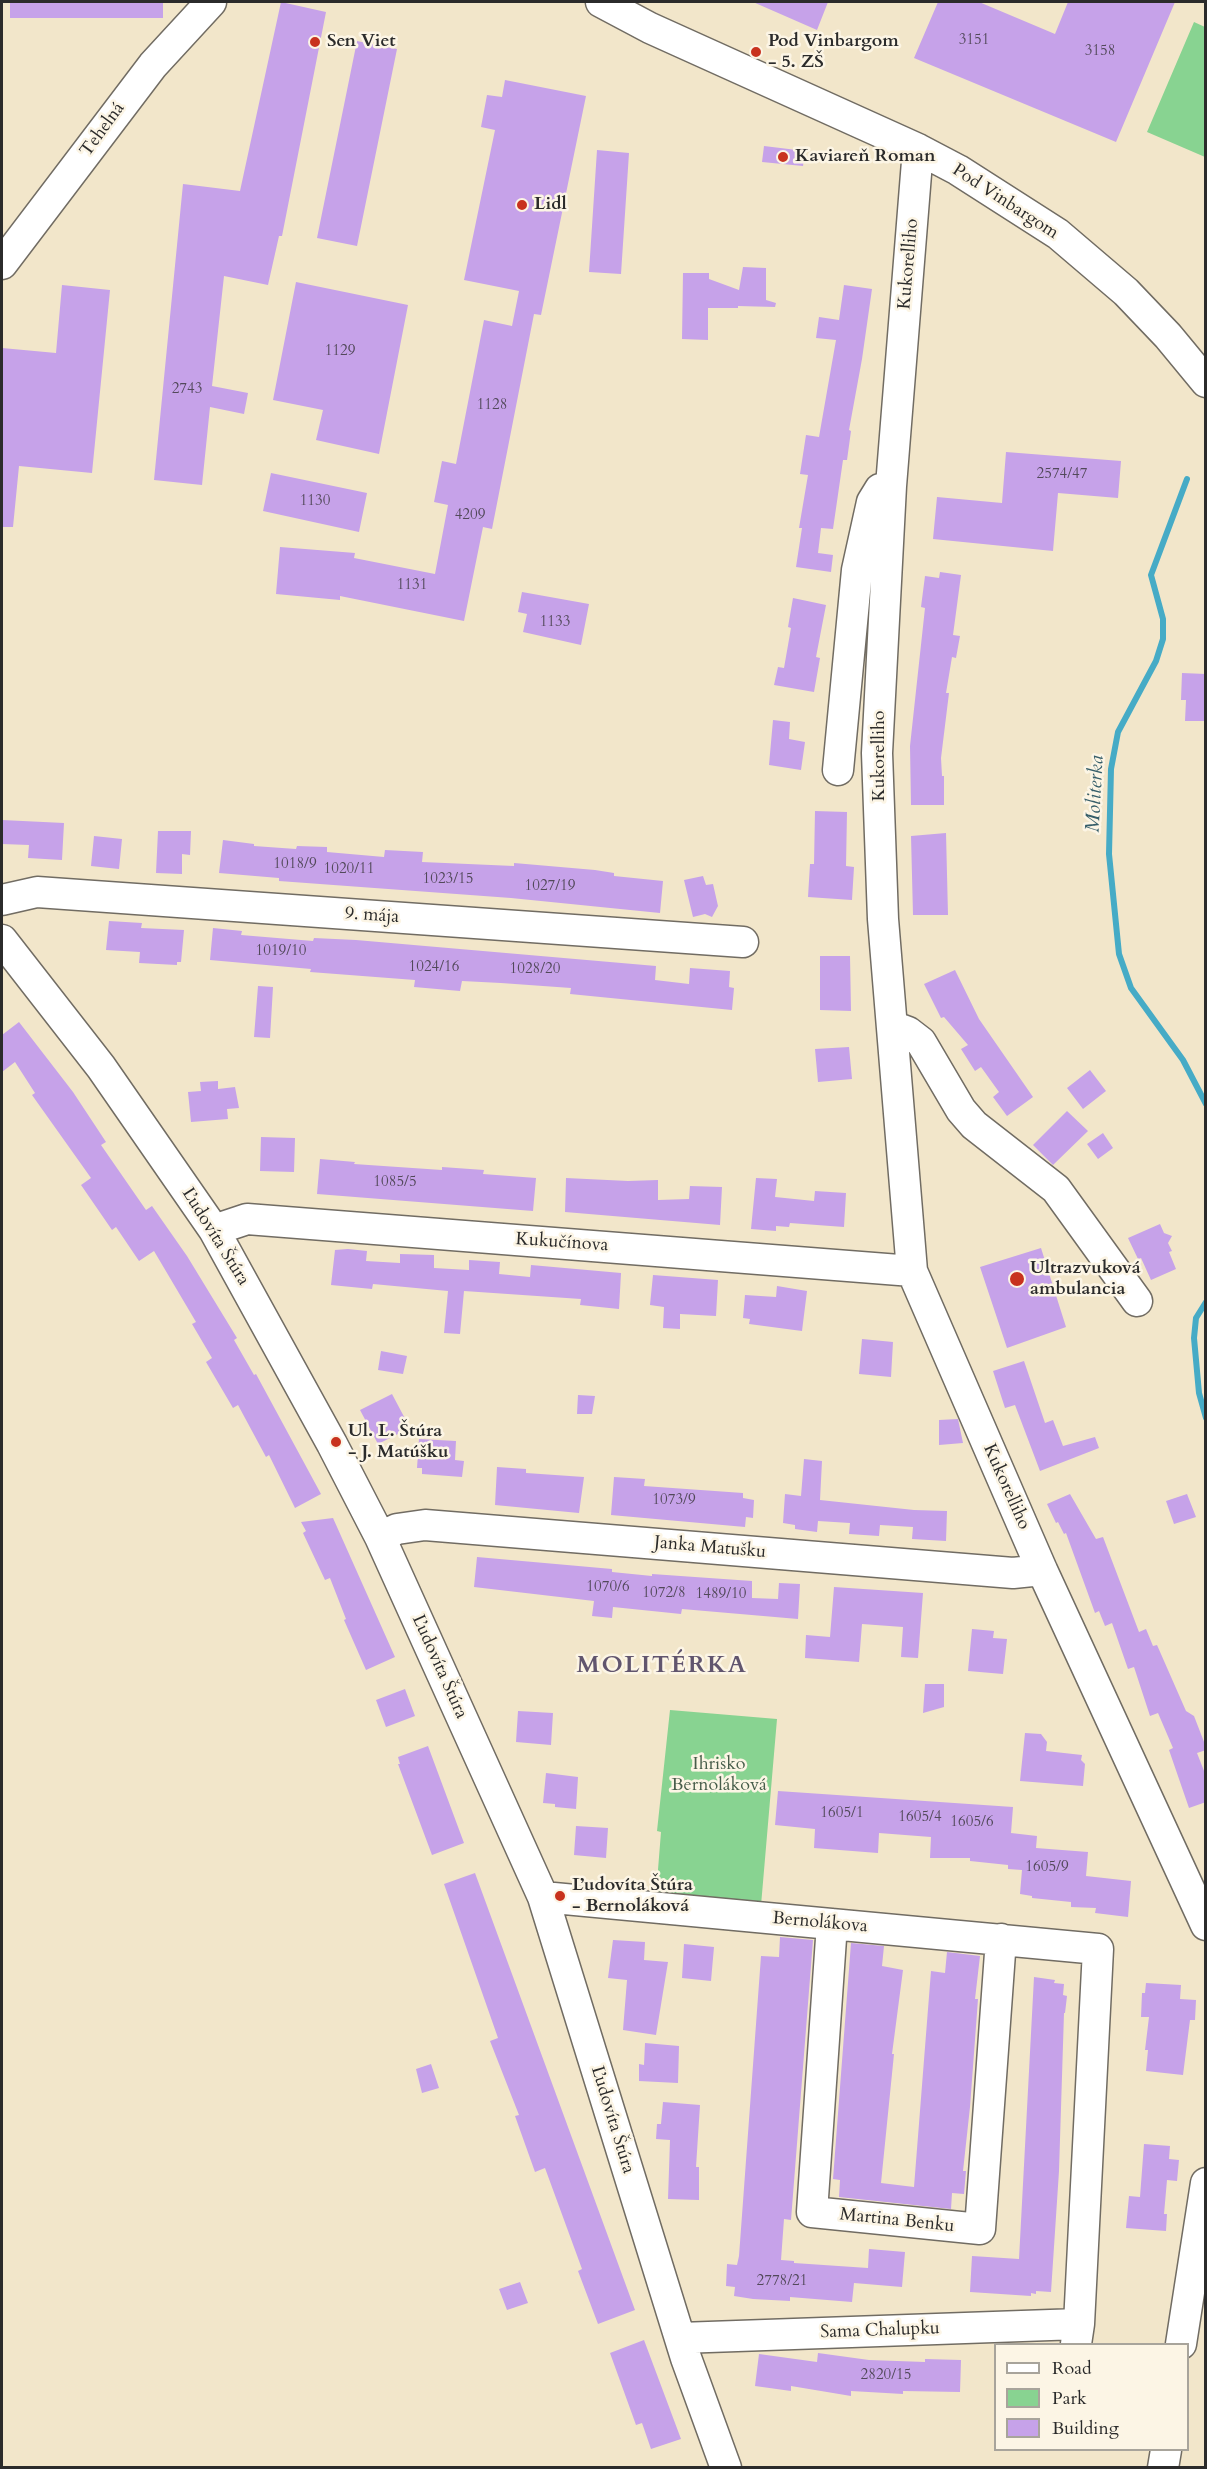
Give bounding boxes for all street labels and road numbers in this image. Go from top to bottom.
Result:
street label: Tehelná [76,99,130,161]
street label: Pod Vinbargom [948,160,1062,244]
street label: Kukorelliho [894,218,924,310]
street label: Kukorelliho [869,710,891,802]
street label: 9. mája [344,903,400,929]
street label: Ľudovíta Štúra [176,1184,254,1290]
street label: Kukučínova [515,1229,609,1257]
street label: Kukorelliho [978,1441,1034,1533]
street label: Janka Matušku [653,1532,767,1564]
street label: Ľudovíta Štúra [406,1612,472,1722]
street label: Bernolákova [771,1908,869,1938]
street label: Ľudovíta Štúra [585,2064,639,2176]
street label: Martina Benku [839,2204,955,2238]
street label: Sama Chalupku [820,2318,940,2344]

